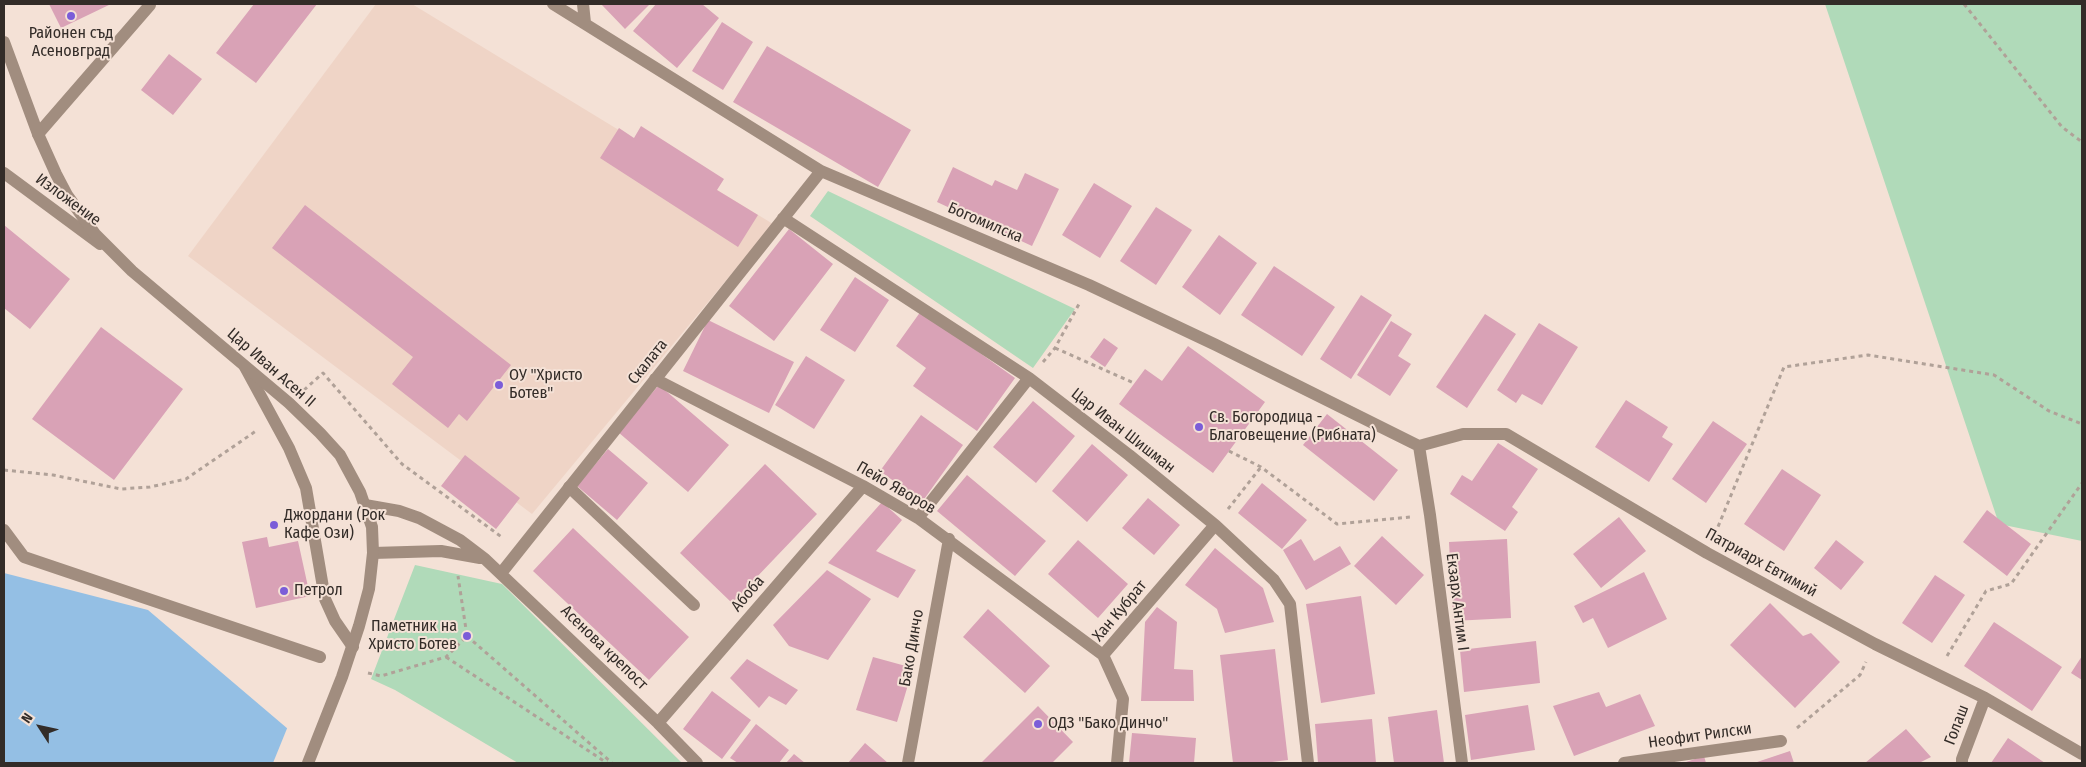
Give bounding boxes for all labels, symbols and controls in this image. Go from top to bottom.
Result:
marker: Районен съд Асеновград [65,10,77,22]
place label: Районен съд Асеновград [29,24,113,62]
street label: Изложение [32,170,104,230]
street label: Богомилска [945,199,1025,247]
street label: Цар Иван Асен II [223,324,319,412]
street label: Скалата [624,336,672,388]
place label: ОУ "Христо Ботев" [509,366,583,404]
marker: ОУ "Христо Ботев" [493,379,505,391]
street label: Цар Иван Шишман [1067,384,1179,478]
place label: Св. Богородица - Благовещение (Рибната) [1209,408,1376,446]
marker: Св. Богородица - Благовещение (Рибната) [1193,421,1205,433]
street label: Пейо Яворов [853,458,939,518]
place label: Джордани (Рок Кафе Ози) [284,506,385,544]
marker: Джордани (Рок Кафе Ози) [268,519,280,531]
street label: Патриарх Евтимий [1702,524,1820,602]
street label: Екзарх Антим I [1441,552,1473,652]
street label: Абоба [727,572,769,616]
street label: Хан Кубрат [1089,576,1151,646]
place label: Петрол [294,581,343,601]
marker: Петрол [278,585,290,597]
street label: Асенова крепост [557,602,651,694]
street label: Бако Динчо [896,608,928,688]
place label: Паметник на Христо Ботев [368,617,457,655]
marker: Паметник на Христо Ботев [461,630,473,642]
north arrow [15,702,65,752]
street label: Голаш [1941,702,1973,748]
text: N [18,710,37,726]
place label: ОДЗ "Бако Динчо" [1048,714,1168,734]
marker: ОДЗ "Бако Динчо" [1032,718,1044,730]
street label: Неофит Рилски [1647,719,1753,753]

